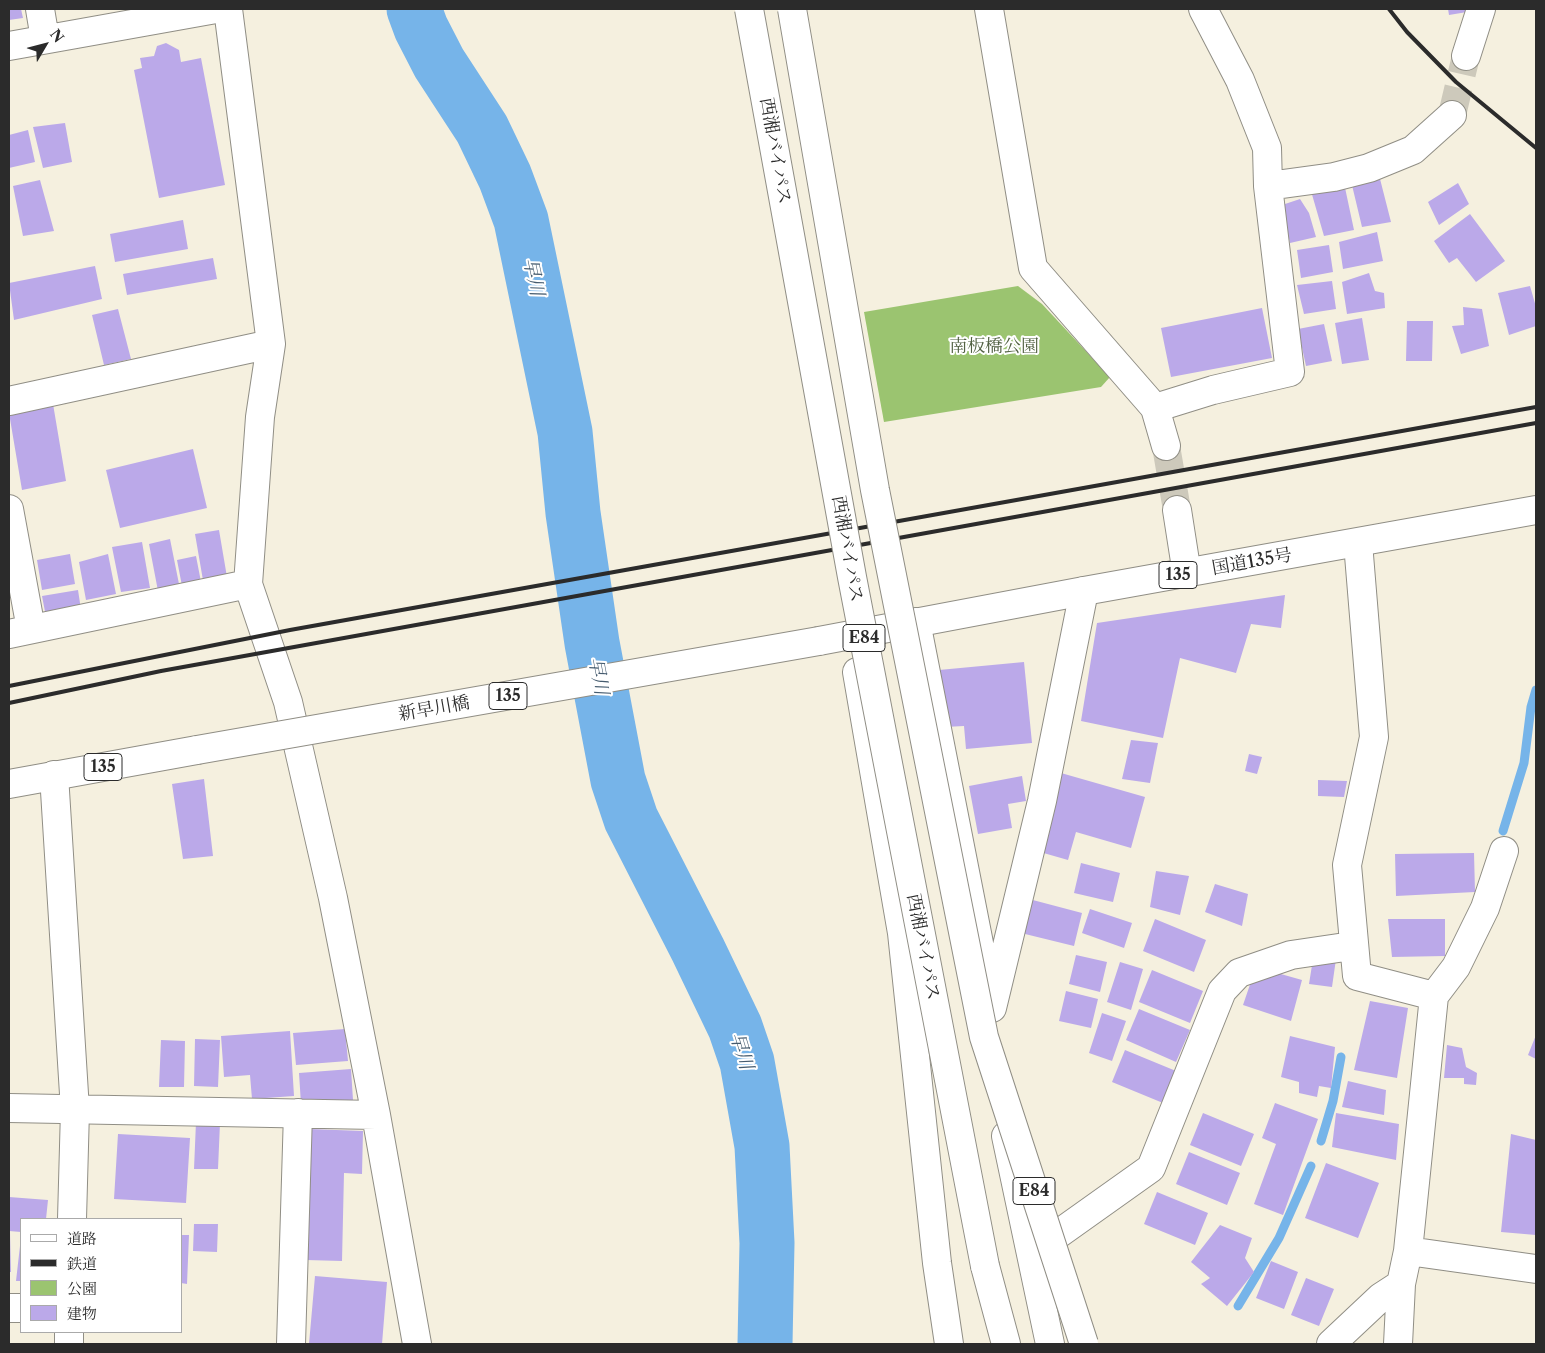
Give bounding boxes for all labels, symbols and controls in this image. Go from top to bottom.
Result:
north arrow [20,20,70,70]
text: N [46,26,68,46]
street label: 西湘バイパス [755,96,795,206]
water label: 早川 [518,256,548,298]
park label: 南板橋公園 [949,336,1039,358]
street label: 西湘バイパス [827,494,867,604]
street label: 国道135号 [1210,544,1294,580]
road number: 135 [1159,562,1197,588]
road number: E84 [843,624,885,651]
water label: 早川 [583,655,613,697]
road number: 135 [489,682,527,709]
street label: 新早川橋 [397,692,471,726]
road number: 135 [84,754,122,780]
street label: 西湘バイパス [902,892,944,1002]
water label: 早川 [725,1029,757,1073]
road number: E84 [1013,1178,1055,1204]
legend [20,1218,182,1333]
text: 道路 [67,1229,97,1248]
text: 鉄道 [67,1254,97,1273]
text: 公園 [67,1279,97,1298]
text: 建物 [67,1304,97,1323]

